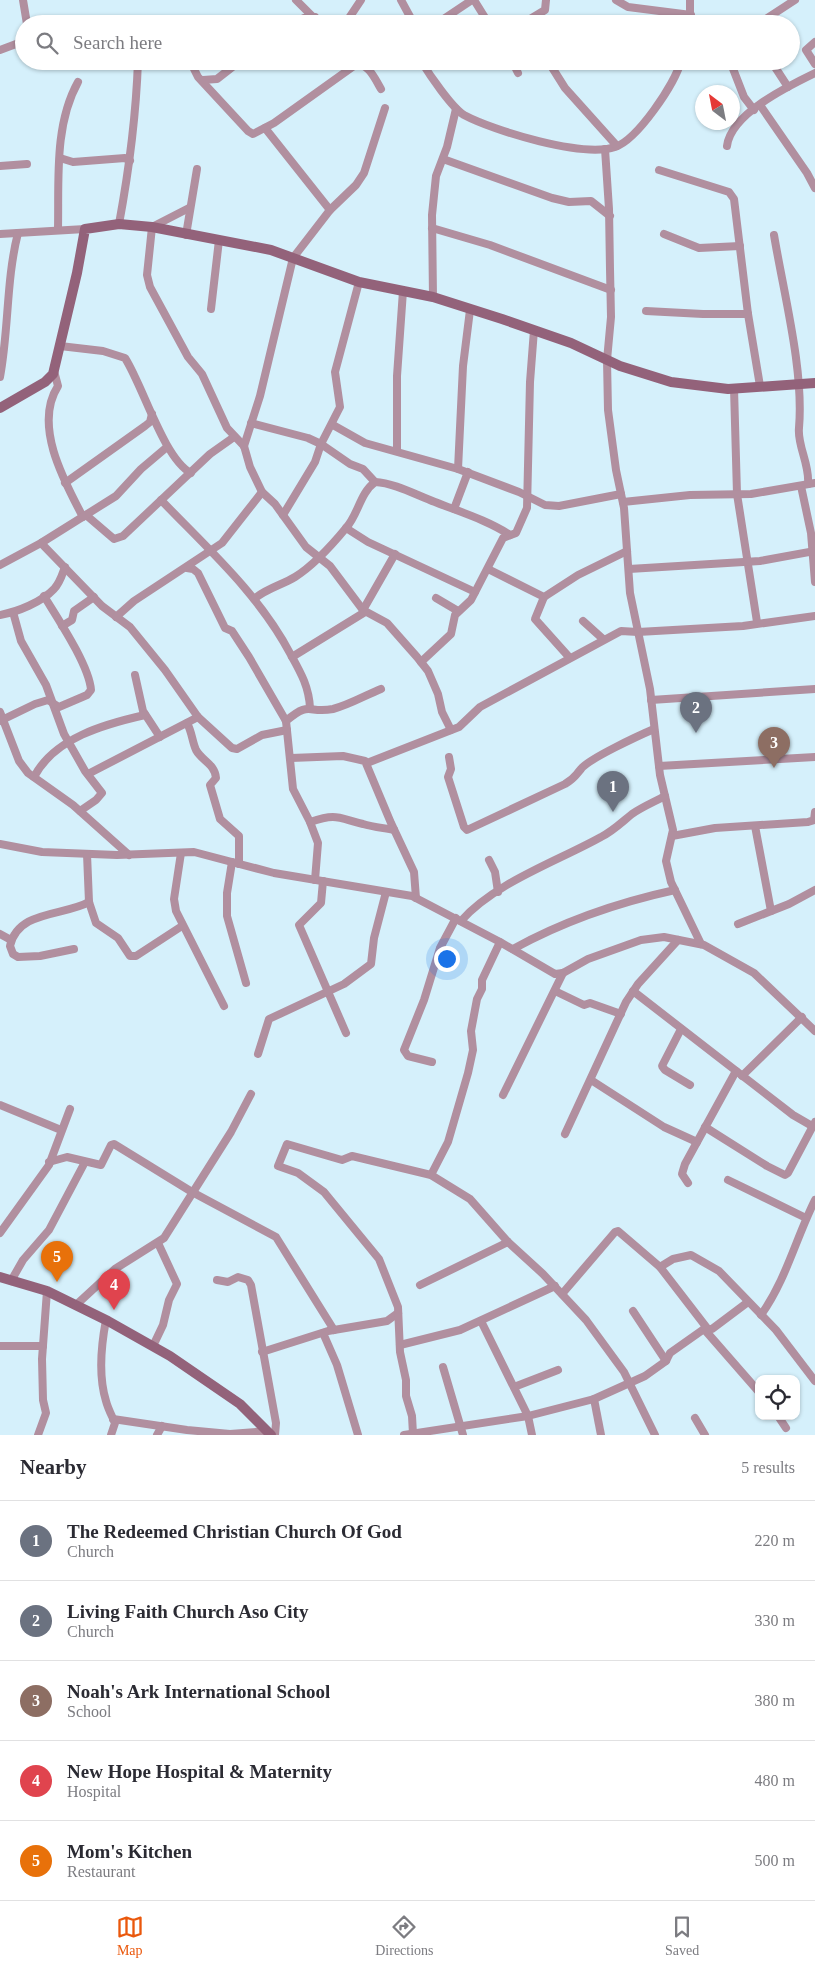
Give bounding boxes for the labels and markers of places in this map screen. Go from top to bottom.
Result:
pin: 2 [680,692,712,733]
pin: 3 [758,727,790,768]
pin: 1 [597,771,629,812]
pin: 5 [41,1241,73,1282]
pin: 4 [98,1269,130,1310]

